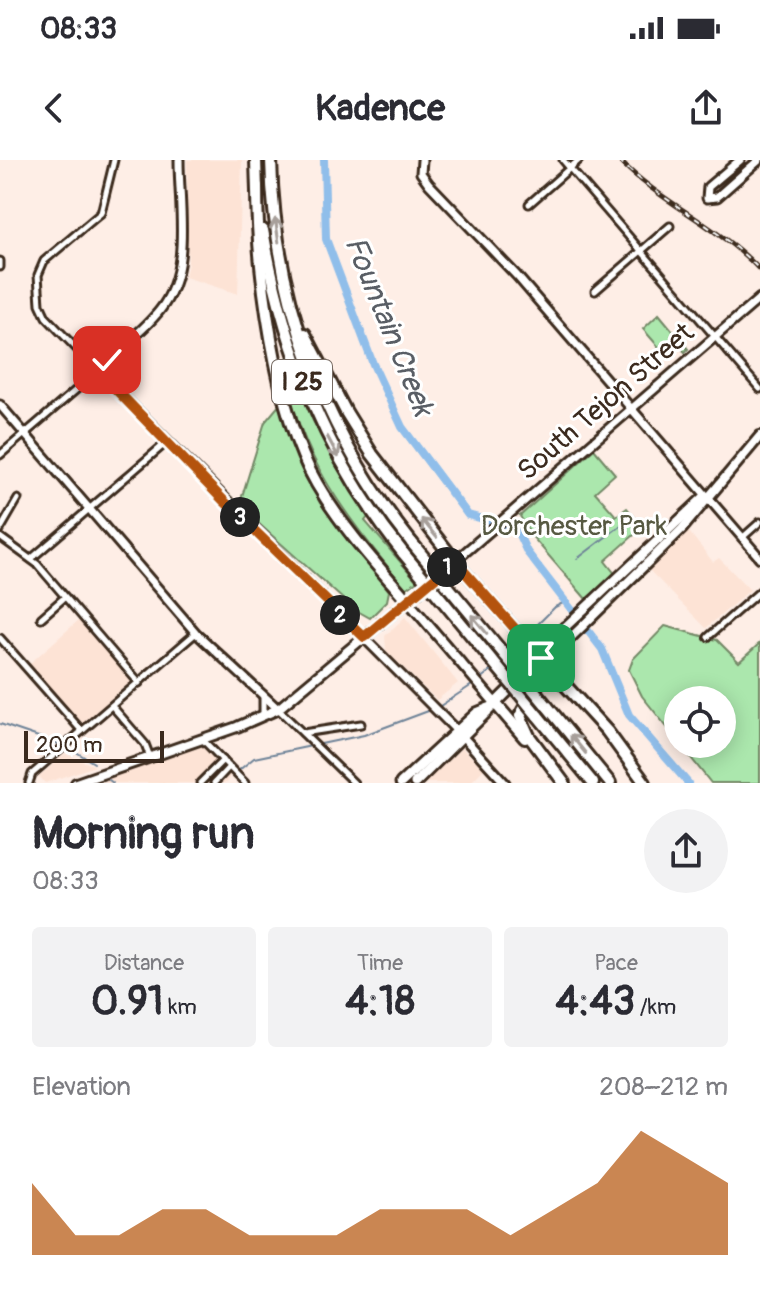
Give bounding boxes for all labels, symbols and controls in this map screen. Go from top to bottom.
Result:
text: 08:33 [40,10,117,47]
icon: back [32,86,76,130]
text: Kadence [315,86,445,131]
icon: share [684,86,728,130]
one-way arrow [269,218,284,243]
water label: Fountain Creek [336,231,443,423]
street label: South Tejon Street [510,315,702,488]
pin [73,326,141,394]
icon: check [85,338,129,382]
road number: I 25 [272,360,332,404]
one-way arrow [326,435,342,459]
pin: 3 [220,497,260,537]
text: 3 [234,503,246,531]
park label: Dorchester Park [481,509,668,544]
one-way arrow [421,518,438,539]
pin: 1 [427,547,467,587]
text: 1 [443,553,451,581]
pin: 2 [320,595,360,635]
text: 2 [334,601,346,629]
one-way arrow [470,615,488,635]
pin [507,624,575,692]
icon: arrive [519,636,563,680]
map controls [664,686,736,758]
button: locate [664,686,736,758]
scale bar [24,727,164,763]
text: 200 m [36,731,103,759]
one-way arrow [569,735,587,755]
text: Morning run [32,807,255,862]
button: share [644,809,728,893]
text: 08:33 [32,865,99,897]
text: Distance [104,949,184,977]
text: Time [357,949,403,977]
text: Pace [594,949,638,977]
text: 0.91 [91,977,163,1026]
text: 4:18 [345,977,415,1026]
text: 4:43 [556,977,635,1026]
text: km [163,993,197,1021]
text: /km [635,993,676,1021]
text: Elevation [32,1071,131,1103]
text: 208–212 m [599,1071,728,1103]

